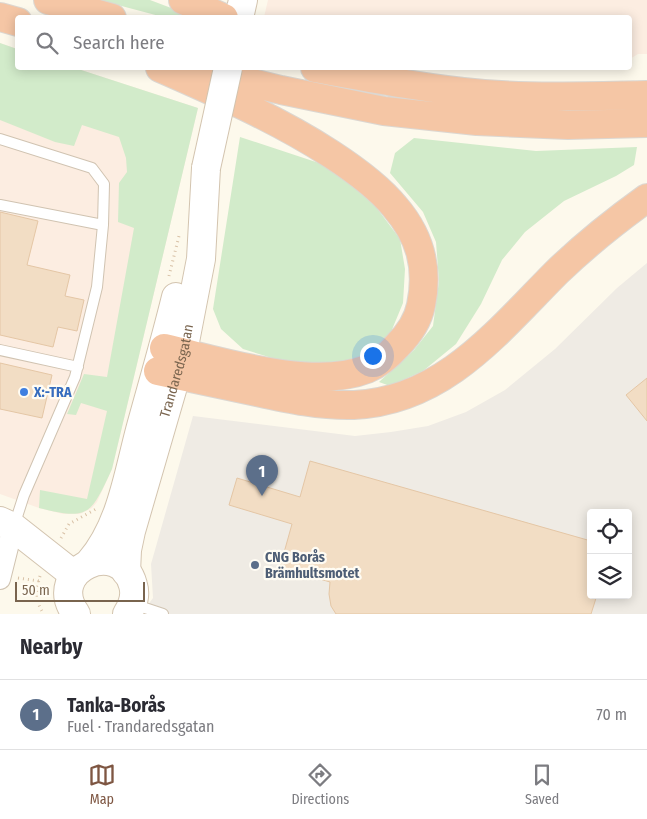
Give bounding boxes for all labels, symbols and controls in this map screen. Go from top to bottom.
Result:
search box [15,15,632,70]
icon: search [33,29,61,57]
text: Search here [73,31,165,54]
street label: Trandaredsgatan [156,323,197,420]
your location [360,343,386,369]
place label: X:-TRA [33,384,72,401]
marker: X:-TRA [18,386,30,398]
pin: 1 [246,455,278,496]
map controls [587,509,632,599]
button: locate [587,509,632,554]
place label: CNG Borås Brämhultsmotet [265,549,361,582]
button: layers [587,554,632,599]
marker: CNG Borås Brämhultsmotet [249,559,261,571]
scale bar [15,579,145,602]
text: 50 m [22,582,50,599]
text: Nearby [20,634,82,660]
text: Tanka-Borås [67,694,165,717]
text: 1 [33,705,39,724]
text: 70 m [596,705,627,724]
text: Fuel · Trandaredsgatan [67,717,214,736]
tab: Map [88,761,116,808]
tab: Directions [291,761,349,808]
tab: Saved [525,761,559,808]

